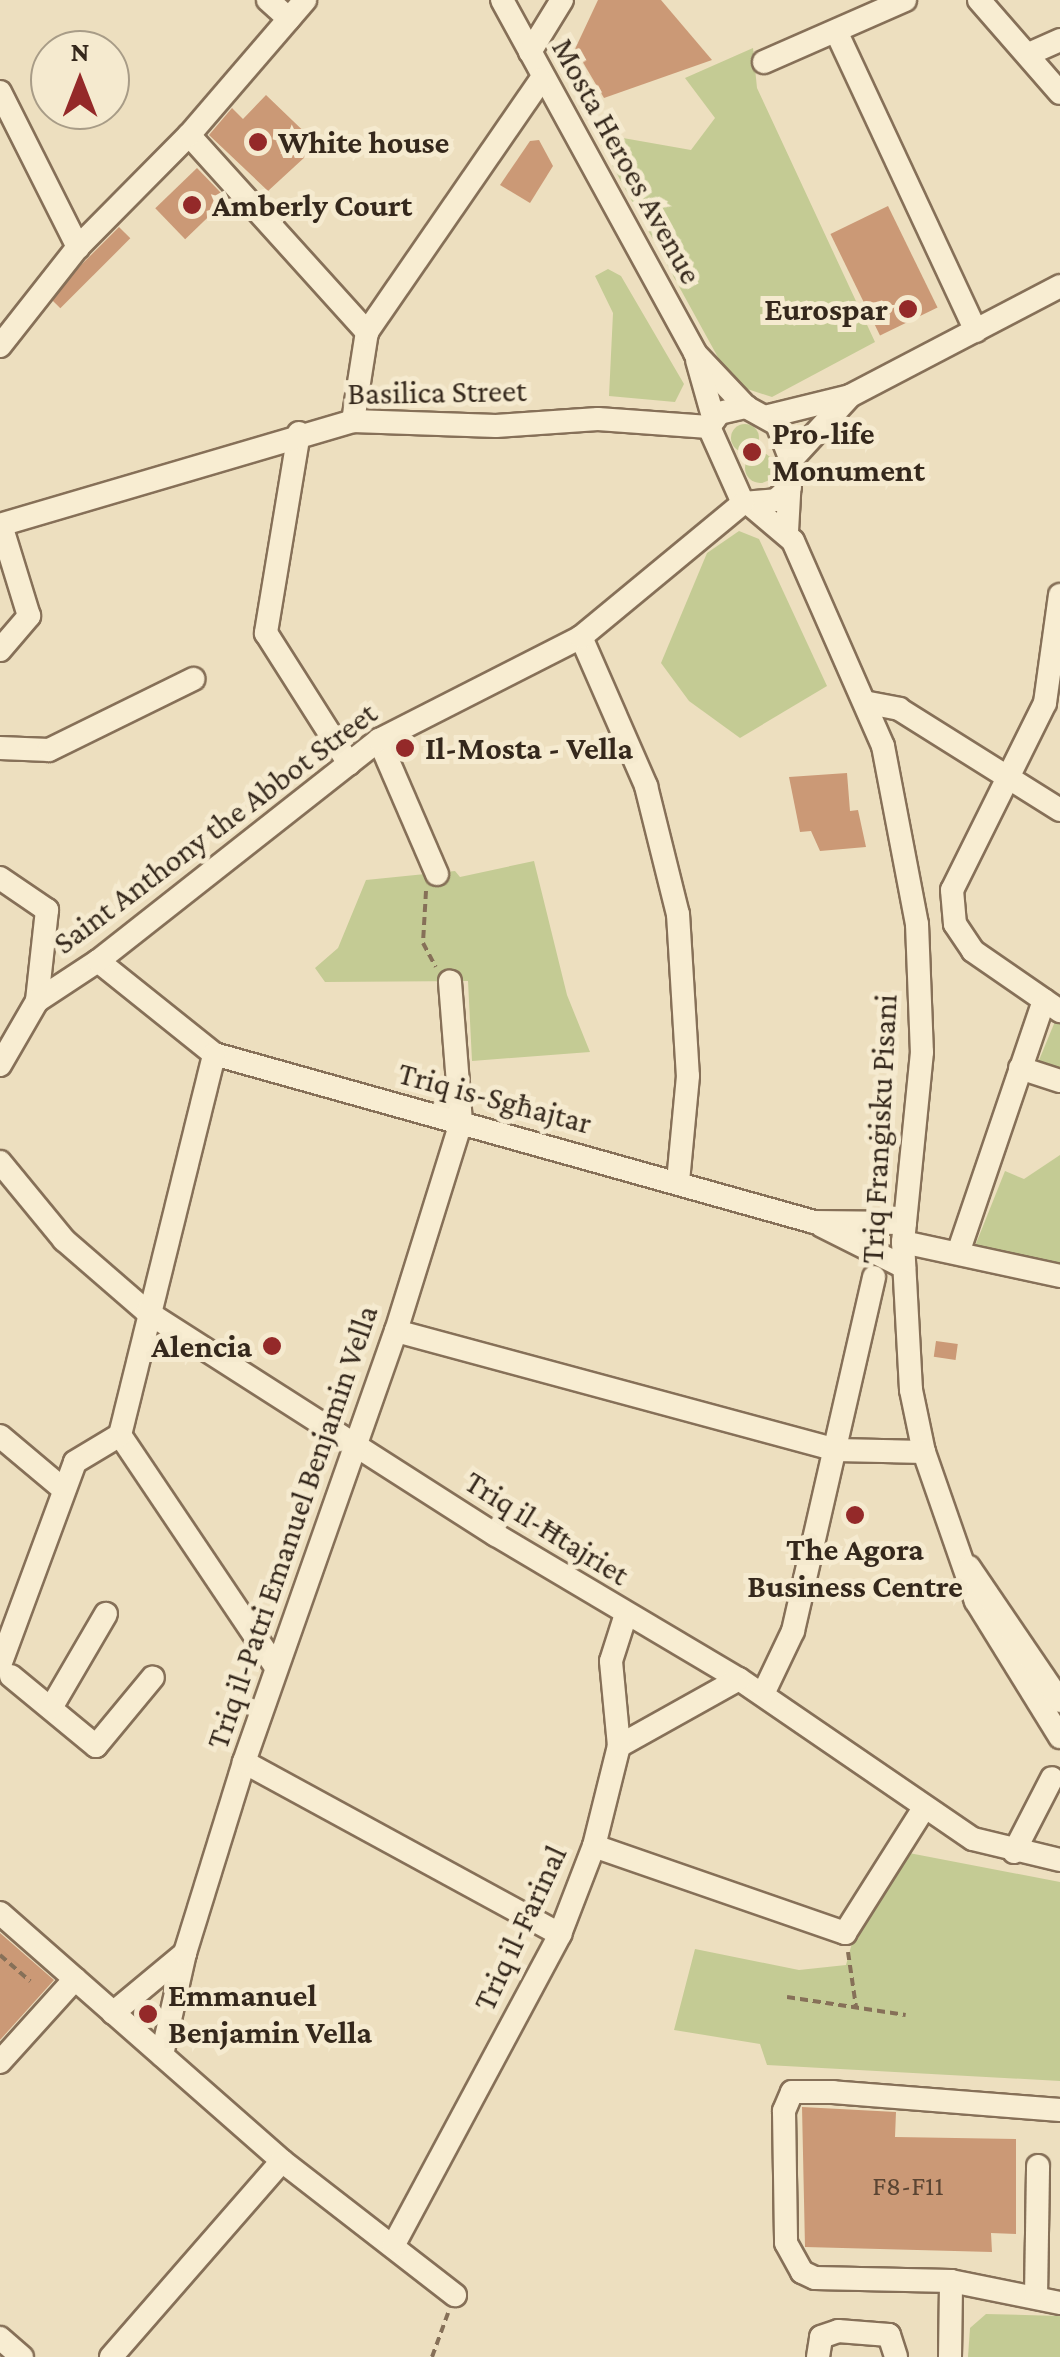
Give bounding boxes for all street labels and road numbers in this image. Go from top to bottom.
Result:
street label: Mosta Heroes Avenue [544,32,710,290]
street label: Basilica Street [347,371,527,413]
street label: Saint Anthony the Abbot Street [46,694,384,962]
street label: Triq Franġisku Pisani [853,993,905,1265]
street label: Triq is-Sgħajtar [394,1054,596,1142]
street label: Triq il-Patri Emanuel Benjamin Vella [198,1300,386,1754]
street label: Triq il-Ħtajriet [458,1462,636,1594]
street label: Triq il-Farinal [465,1839,575,2017]

